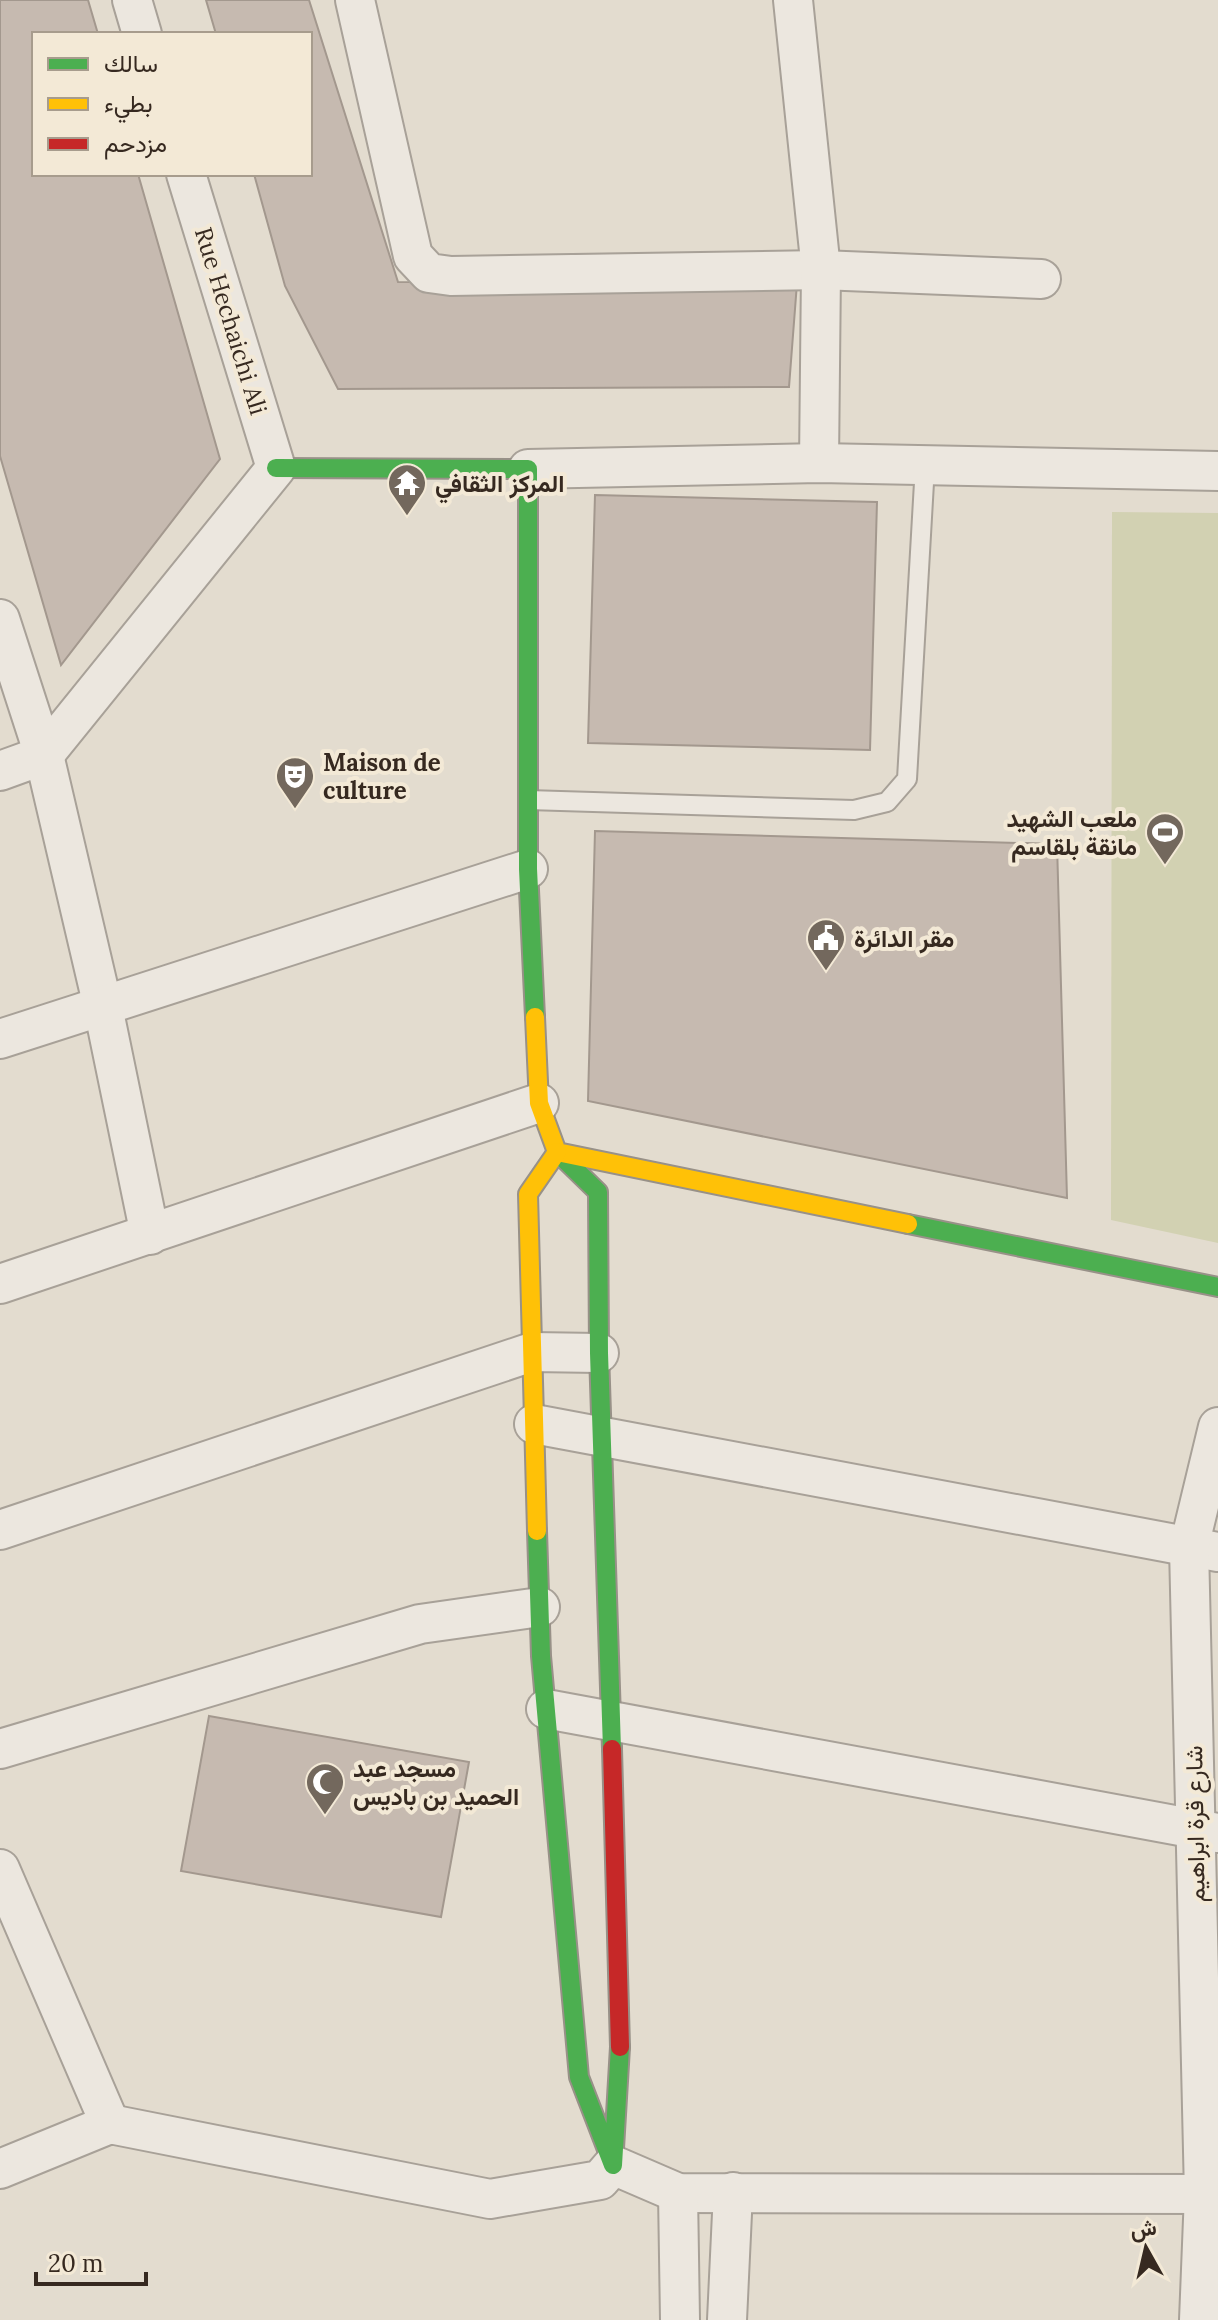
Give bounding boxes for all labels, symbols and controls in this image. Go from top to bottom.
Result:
legend [32,32,312,176]
text: سالك [104,48,158,79]
text: بطيء [104,88,153,123]
text: مزدحم [104,128,167,160]
street label: Rue Hechaichi Ali [188,223,274,419]
temple icon: المركز الثقافي [386,462,428,517]
place label: المركز الثقافي [435,468,564,504]
place label: Maison de culture [323,747,441,806]
theatre icon: Maison de culture [274,755,316,810]
place label: ملعب الشهيد مانقة بلقاسم [1006,803,1137,863]
sports icon: ملعب الشهيد مانقة بلقاسم [1144,811,1186,866]
public building icon: مقر الدائرة [805,917,847,972]
place label: مقر الدائرة [854,923,954,954]
street label: شارع قرة ابراهيم [1178,1745,1213,1903]
place label: مسجد عبد الحميد بن باديس [353,1753,519,1812]
mosque icon: مسجد عبد الحميد بن باديس [304,1761,346,1816]
north arrow [1106,2208,1186,2288]
text: ش [1128,2212,1158,2244]
scale bar [36,2236,146,2286]
text: 20 m [48,2248,104,2279]

